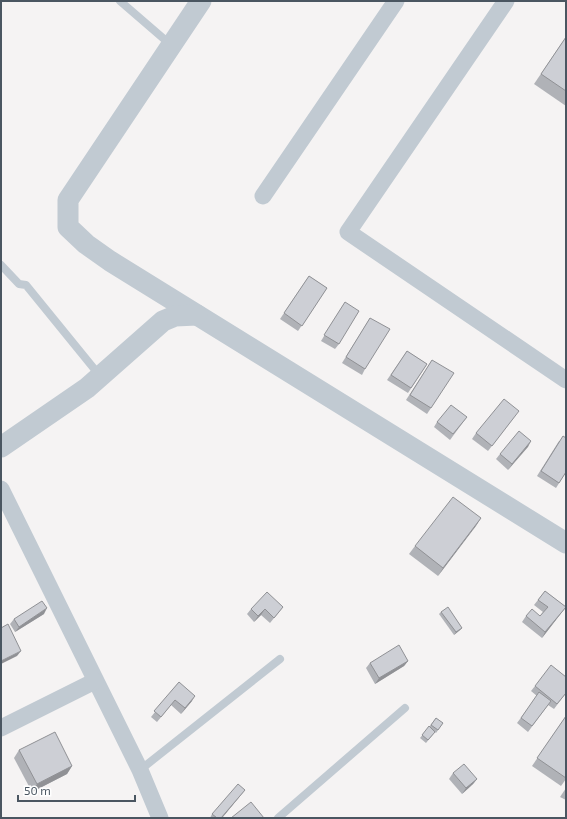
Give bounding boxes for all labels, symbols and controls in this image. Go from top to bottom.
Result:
scale bar [18,777,135,803]
text: 50 m [24,783,51,797]

